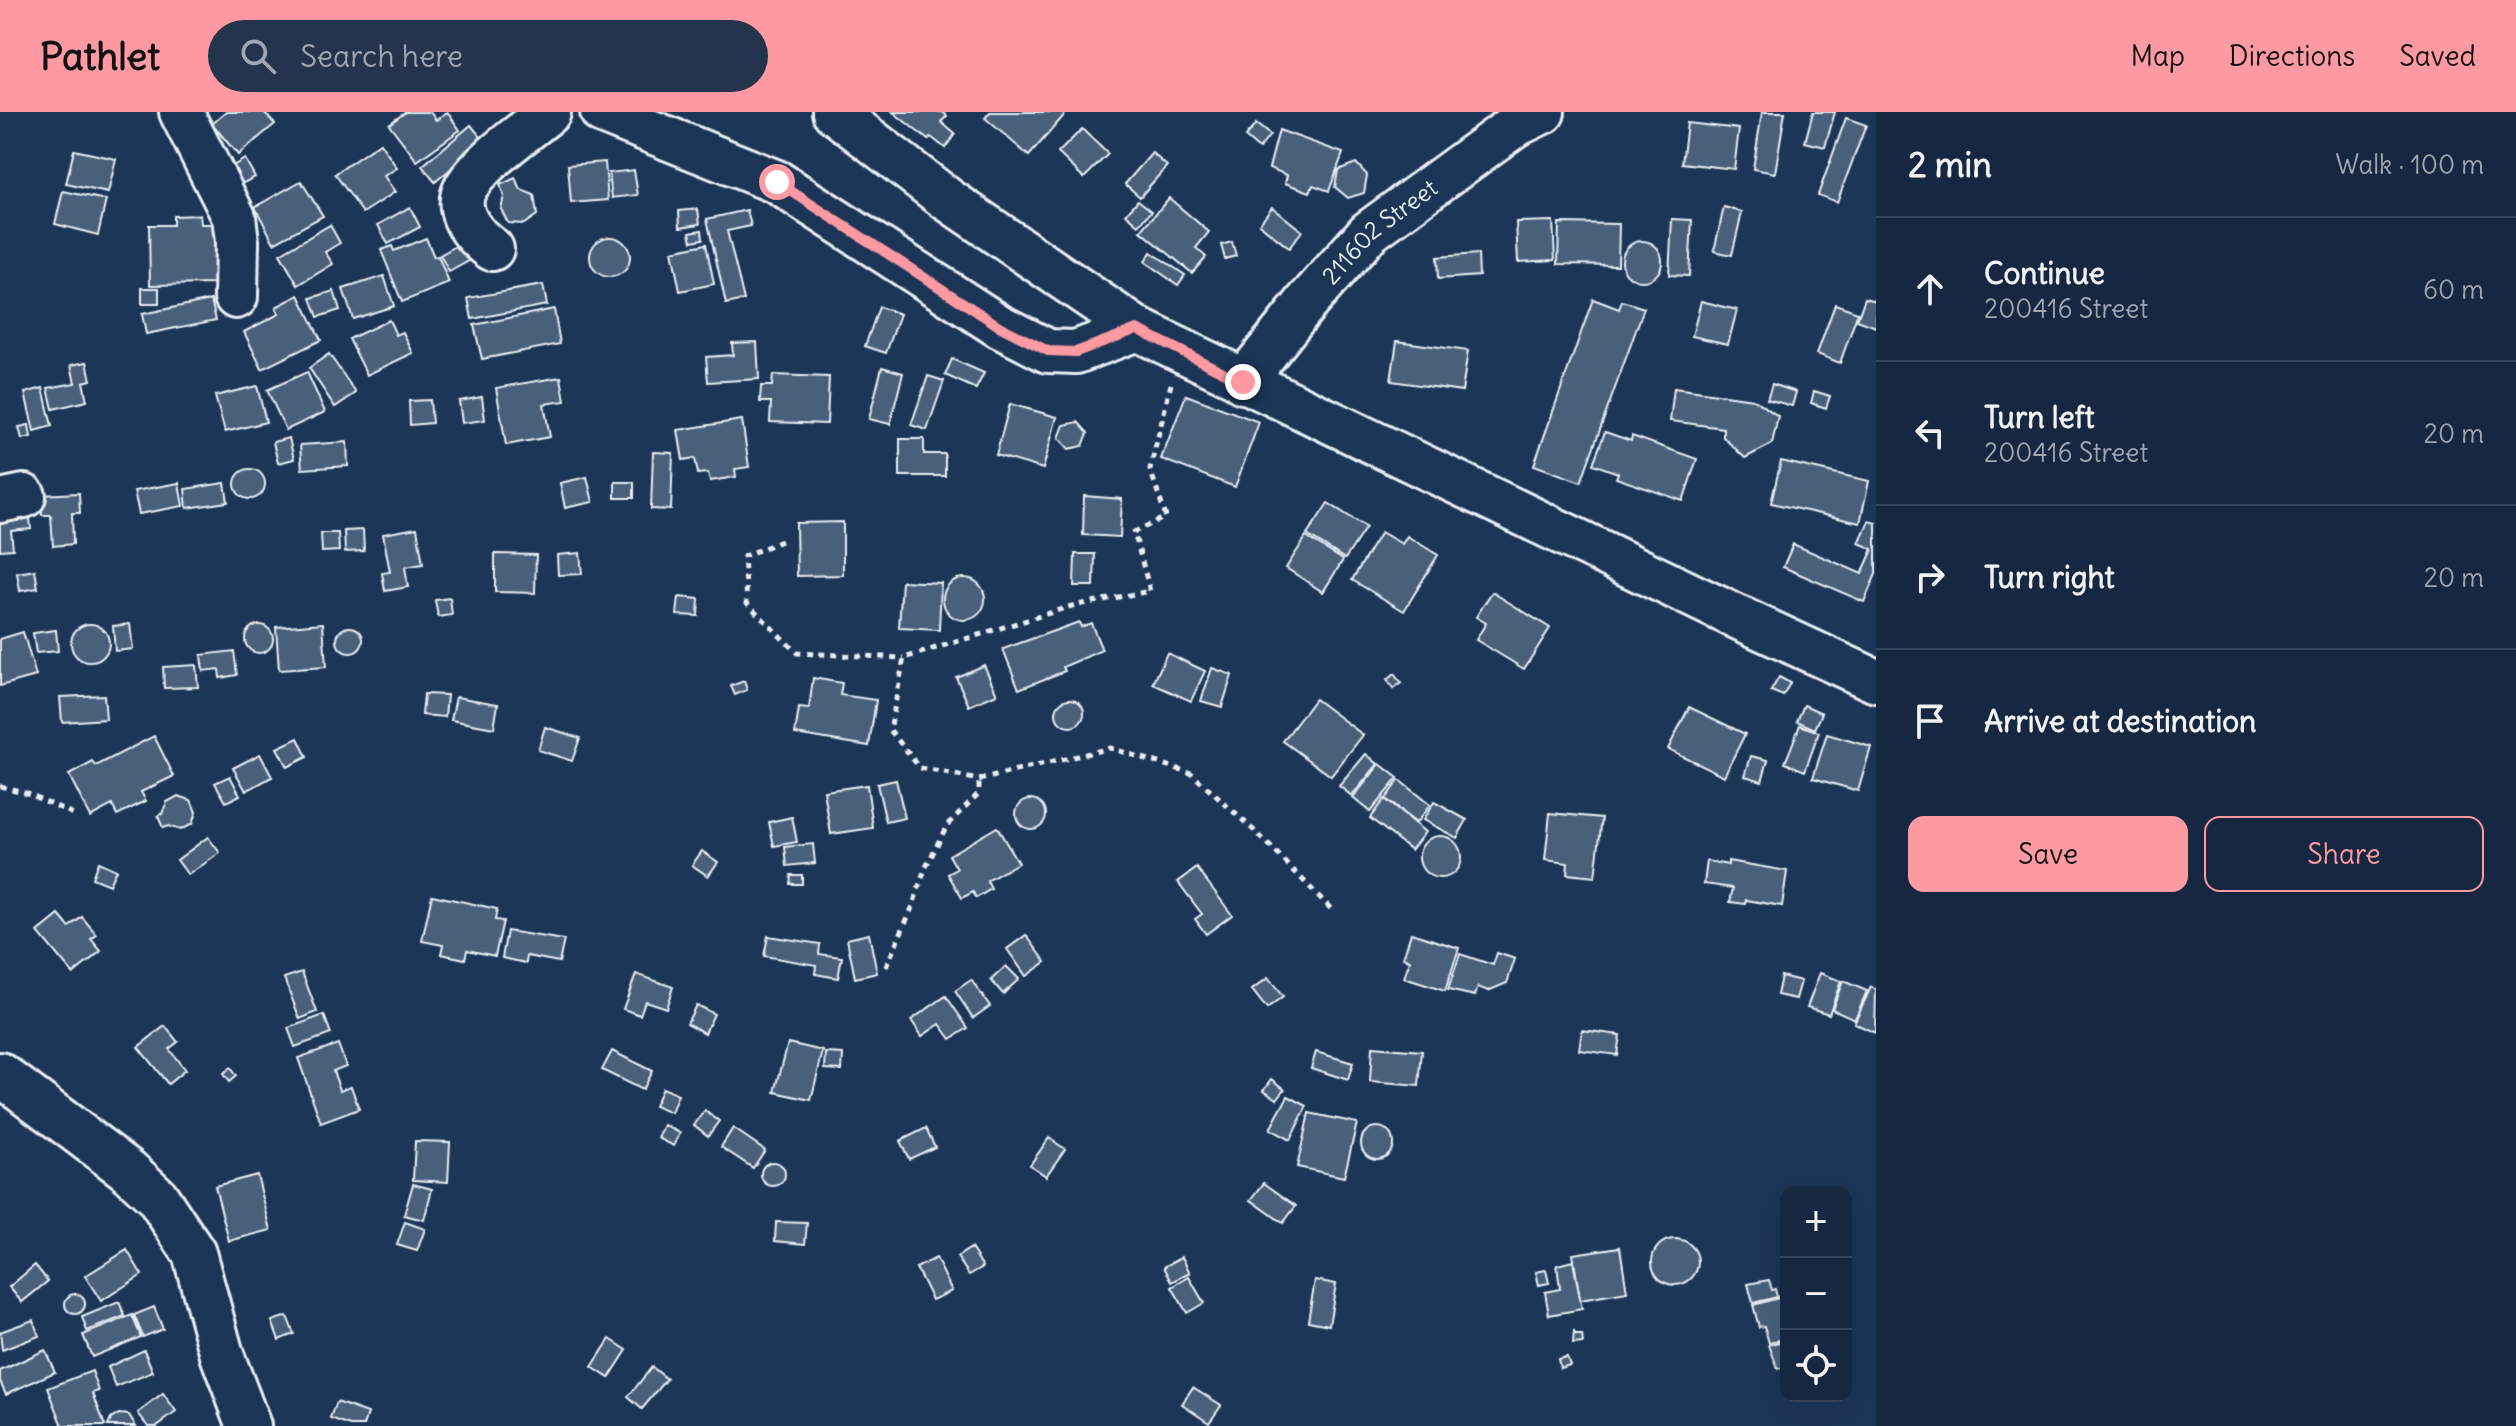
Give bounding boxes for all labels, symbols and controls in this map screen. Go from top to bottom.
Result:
search box [208,20,768,92]
text: Pathlet [40,33,160,80]
icon: search [236,34,280,78]
text: Search here [300,37,463,75]
text: Map [2130,38,2185,74]
text: Directions [2229,38,2355,74]
text: Saved [2399,38,2476,74]
text: 2 min [1908,143,1992,186]
text: Walk · 100 m [2336,148,2484,181]
route start [759,164,795,200]
street label: 211602 Street [1315,172,1443,290]
text: Continue [1984,254,2105,292]
icon: ahead [1908,267,1952,311]
text: 60 m [2423,273,2484,306]
text: 200416 Street [1984,292,2148,325]
route end [1225,364,1261,400]
text: Turn left [1984,398,2095,436]
icon: left [1908,411,1952,455]
text: 20 m [2424,417,2484,450]
text: 200416 Street [1984,436,2148,469]
icon: right [1908,555,1952,599]
text: Turn right [1984,558,2115,596]
text: 20 m [2424,561,2484,594]
icon: arrive [1908,699,1952,743]
text: Arrive at destination [1984,702,2256,740]
button: Save [1908,816,2188,892]
button: Share [2204,816,2484,892]
map controls [1780,1186,1852,1402]
button: + [1780,1186,1852,1258]
button: − [1780,1258,1852,1330]
button: locate [1780,1330,1852,1402]

